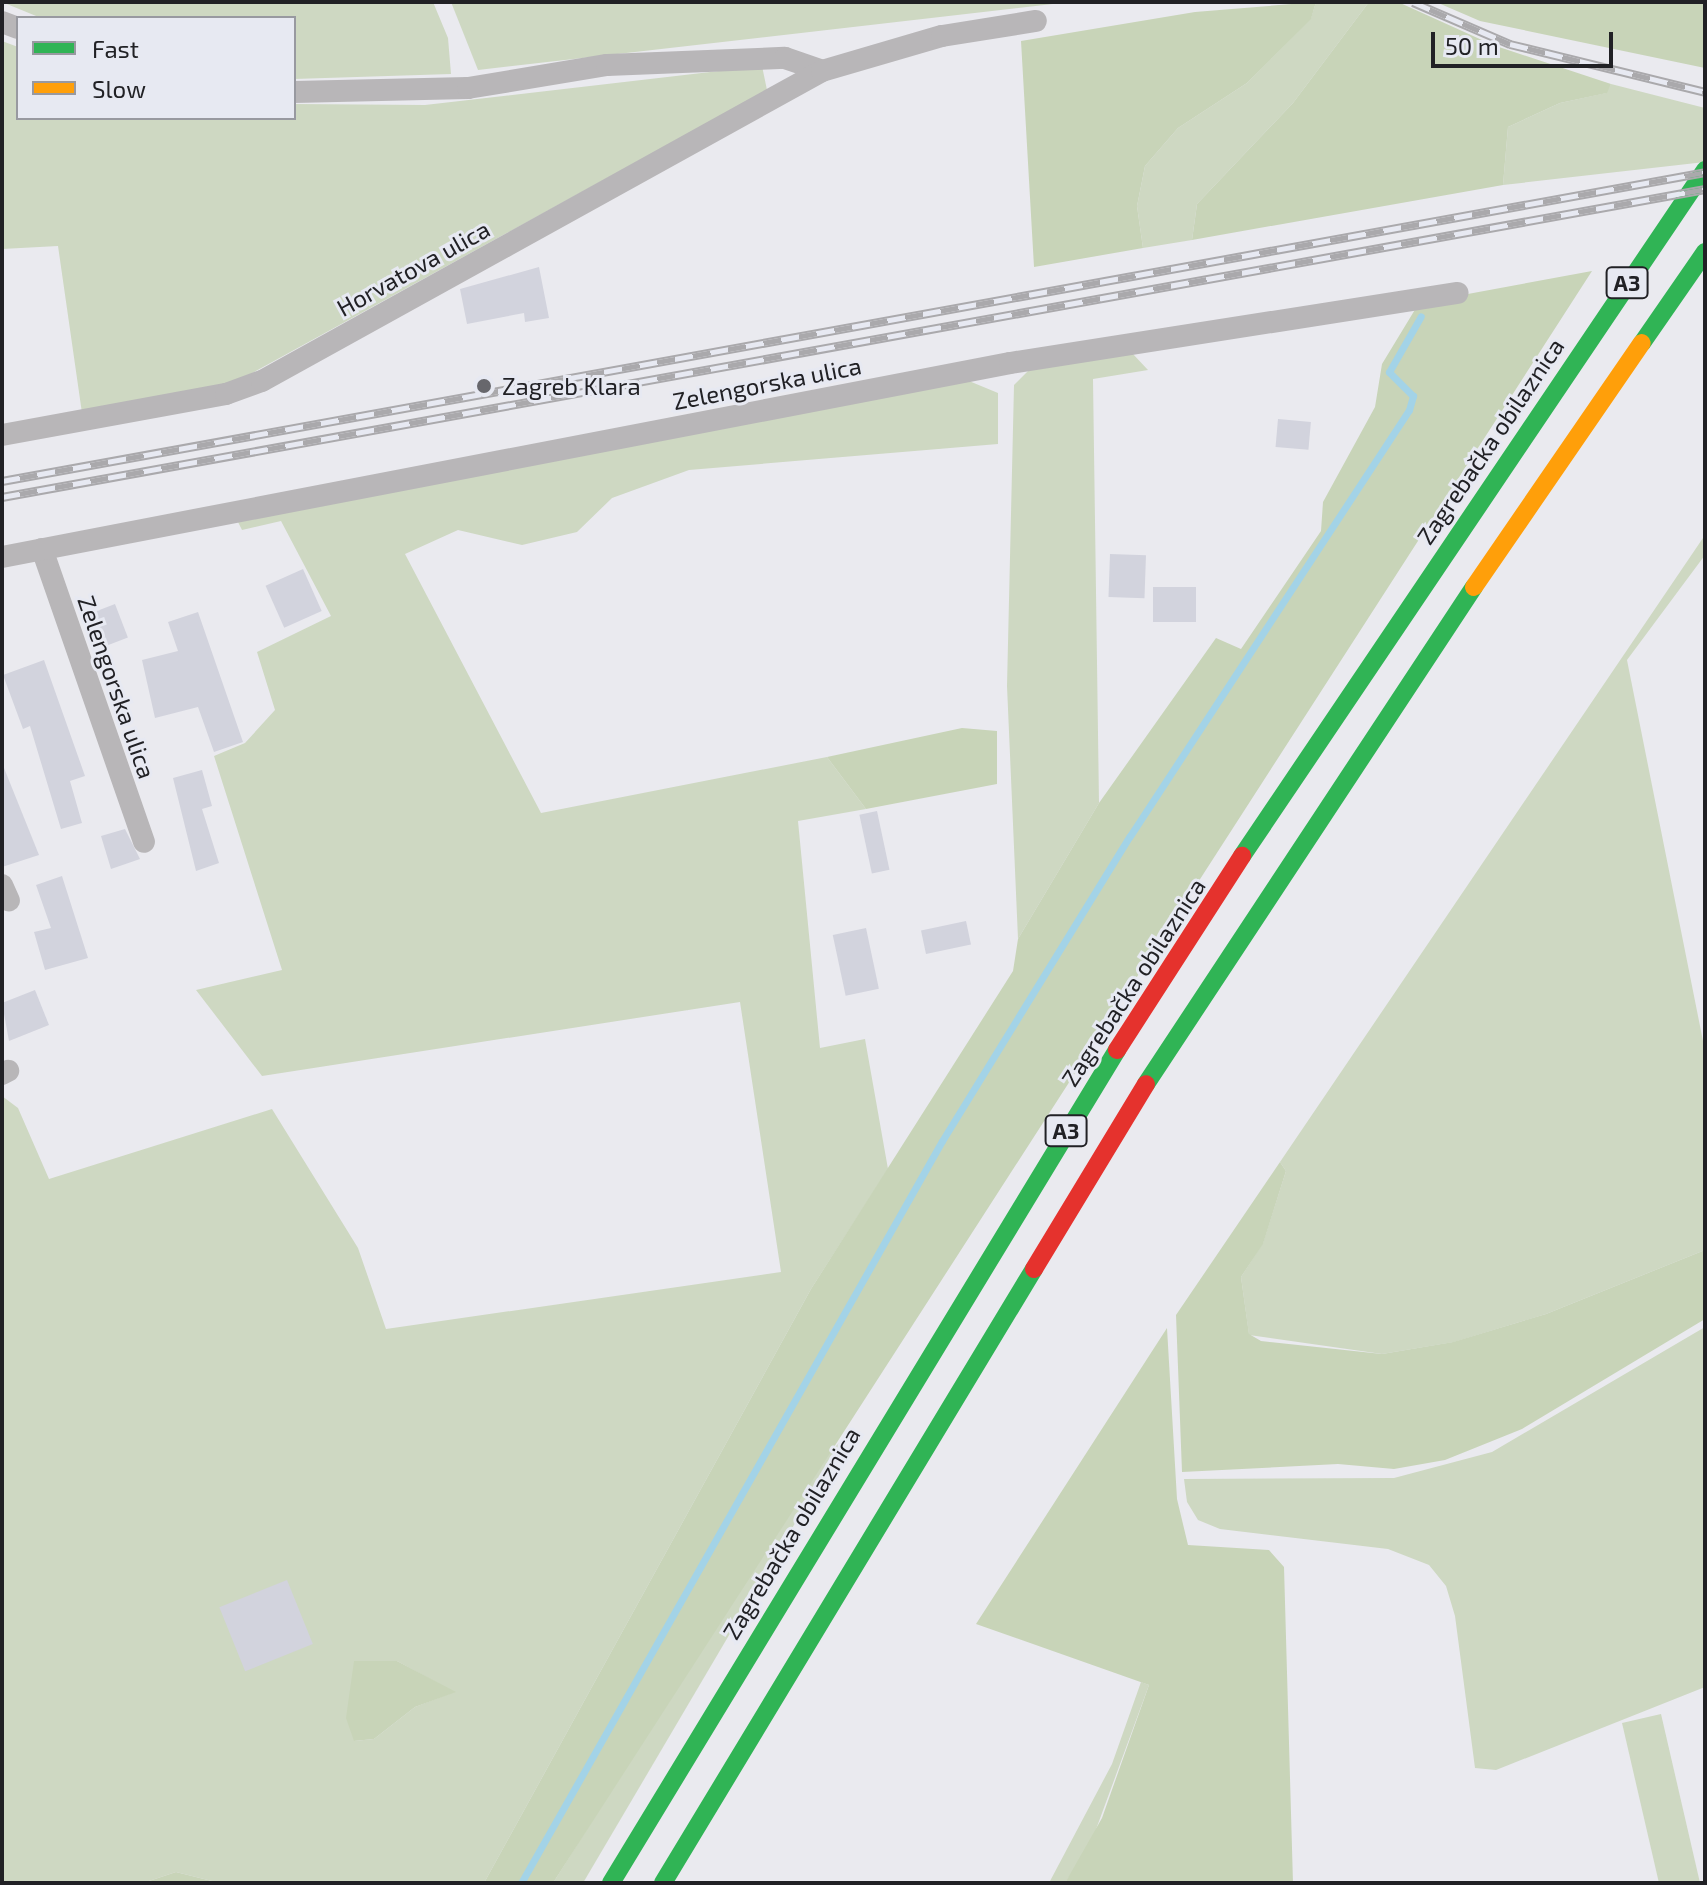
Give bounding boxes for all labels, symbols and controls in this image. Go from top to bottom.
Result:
legend [16,16,296,120]
scale bar [1435,16,1617,66]
text: 50 m [1445,31,1499,60]
text: Fast [92,34,139,63]
text: Slow [92,74,146,103]
street label: Horvatova ulica [331,214,495,322]
road number: A3 [1605,265,1649,301]
street label: Zagrebačka obilaznica [1410,333,1570,549]
street label: Zelengorska ulica [670,351,864,415]
place label: Zagreb Klara [502,372,641,400]
marker: Zagreb Klara [473,375,495,397]
street label: Zelengorska ulica [72,592,162,782]
street label: Zagrebačka obilaznica [1055,873,1211,1091]
road number: A3 [1044,1113,1088,1149]
street label: Zagrebačka obilaznica [716,1422,866,1644]

